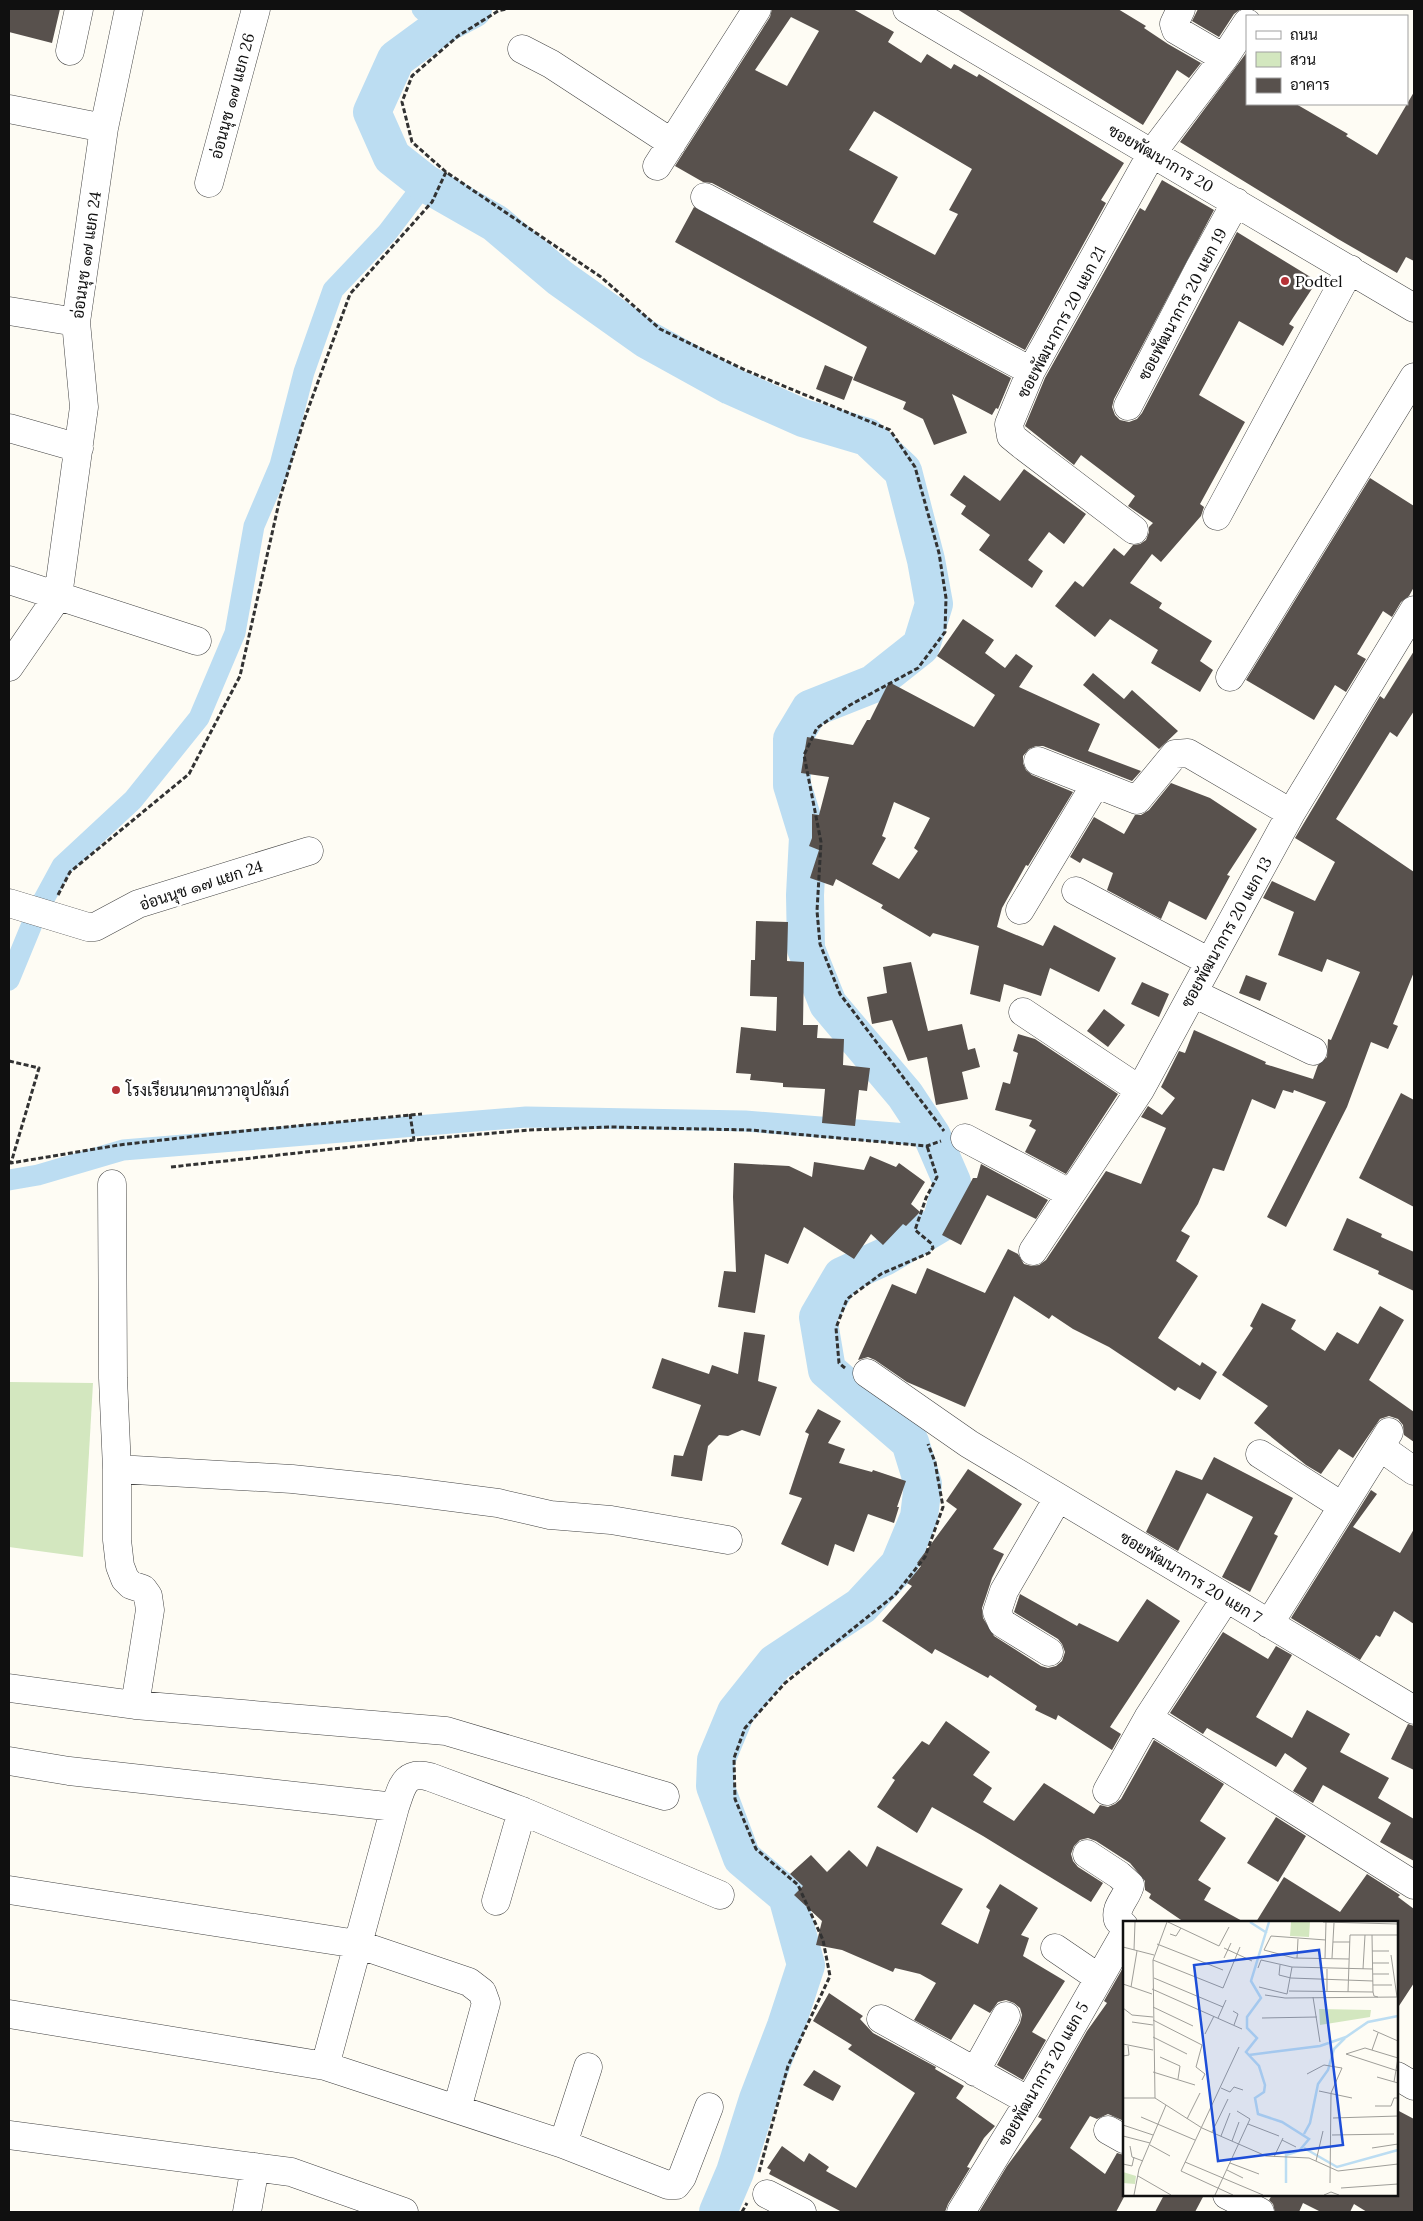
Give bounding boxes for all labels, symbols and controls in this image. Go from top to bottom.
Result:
legend [1246,15,1408,105]
text: ถนน [1290,25,1318,44]
street label: อ่อนนุช ๑๗ แยก 26 [206,31,260,162]
text: สวน [1290,50,1316,69]
text: อาคาร [1290,75,1330,94]
street label: ซอยพัฒนาการ 20 [1105,120,1217,196]
street label: อ่อนนุช ๑๗ แยก 24 [67,190,107,320]
street label: ซอยพัฒนาการ 20 แยก 19 [1133,224,1231,384]
street label: ซอยพัฒนาการ 20 แยก 21 [1012,243,1110,401]
place label: Podtel [1295,271,1343,291]
marker: Podtel [1279,275,1291,287]
street label: ซอยพัฒนาการ 20 แยก 13 [1176,853,1276,1011]
street label: อ่อนนุช ๑๗ แยก 24 [137,855,266,916]
place label: โรงเรียนนาคนาวาอุปถัมภ์ [125,1078,289,1102]
marker: โรงเรียนนาคนาวาอุปถัมภ์ [110,1084,122,1096]
street label: ซอยพัฒนาการ 20 แยก 7 [1116,1527,1266,1628]
inset map [1123,1921,1398,2196]
street label: ซอยพัฒนาการ 20 แยก 5 [993,1998,1093,2150]

